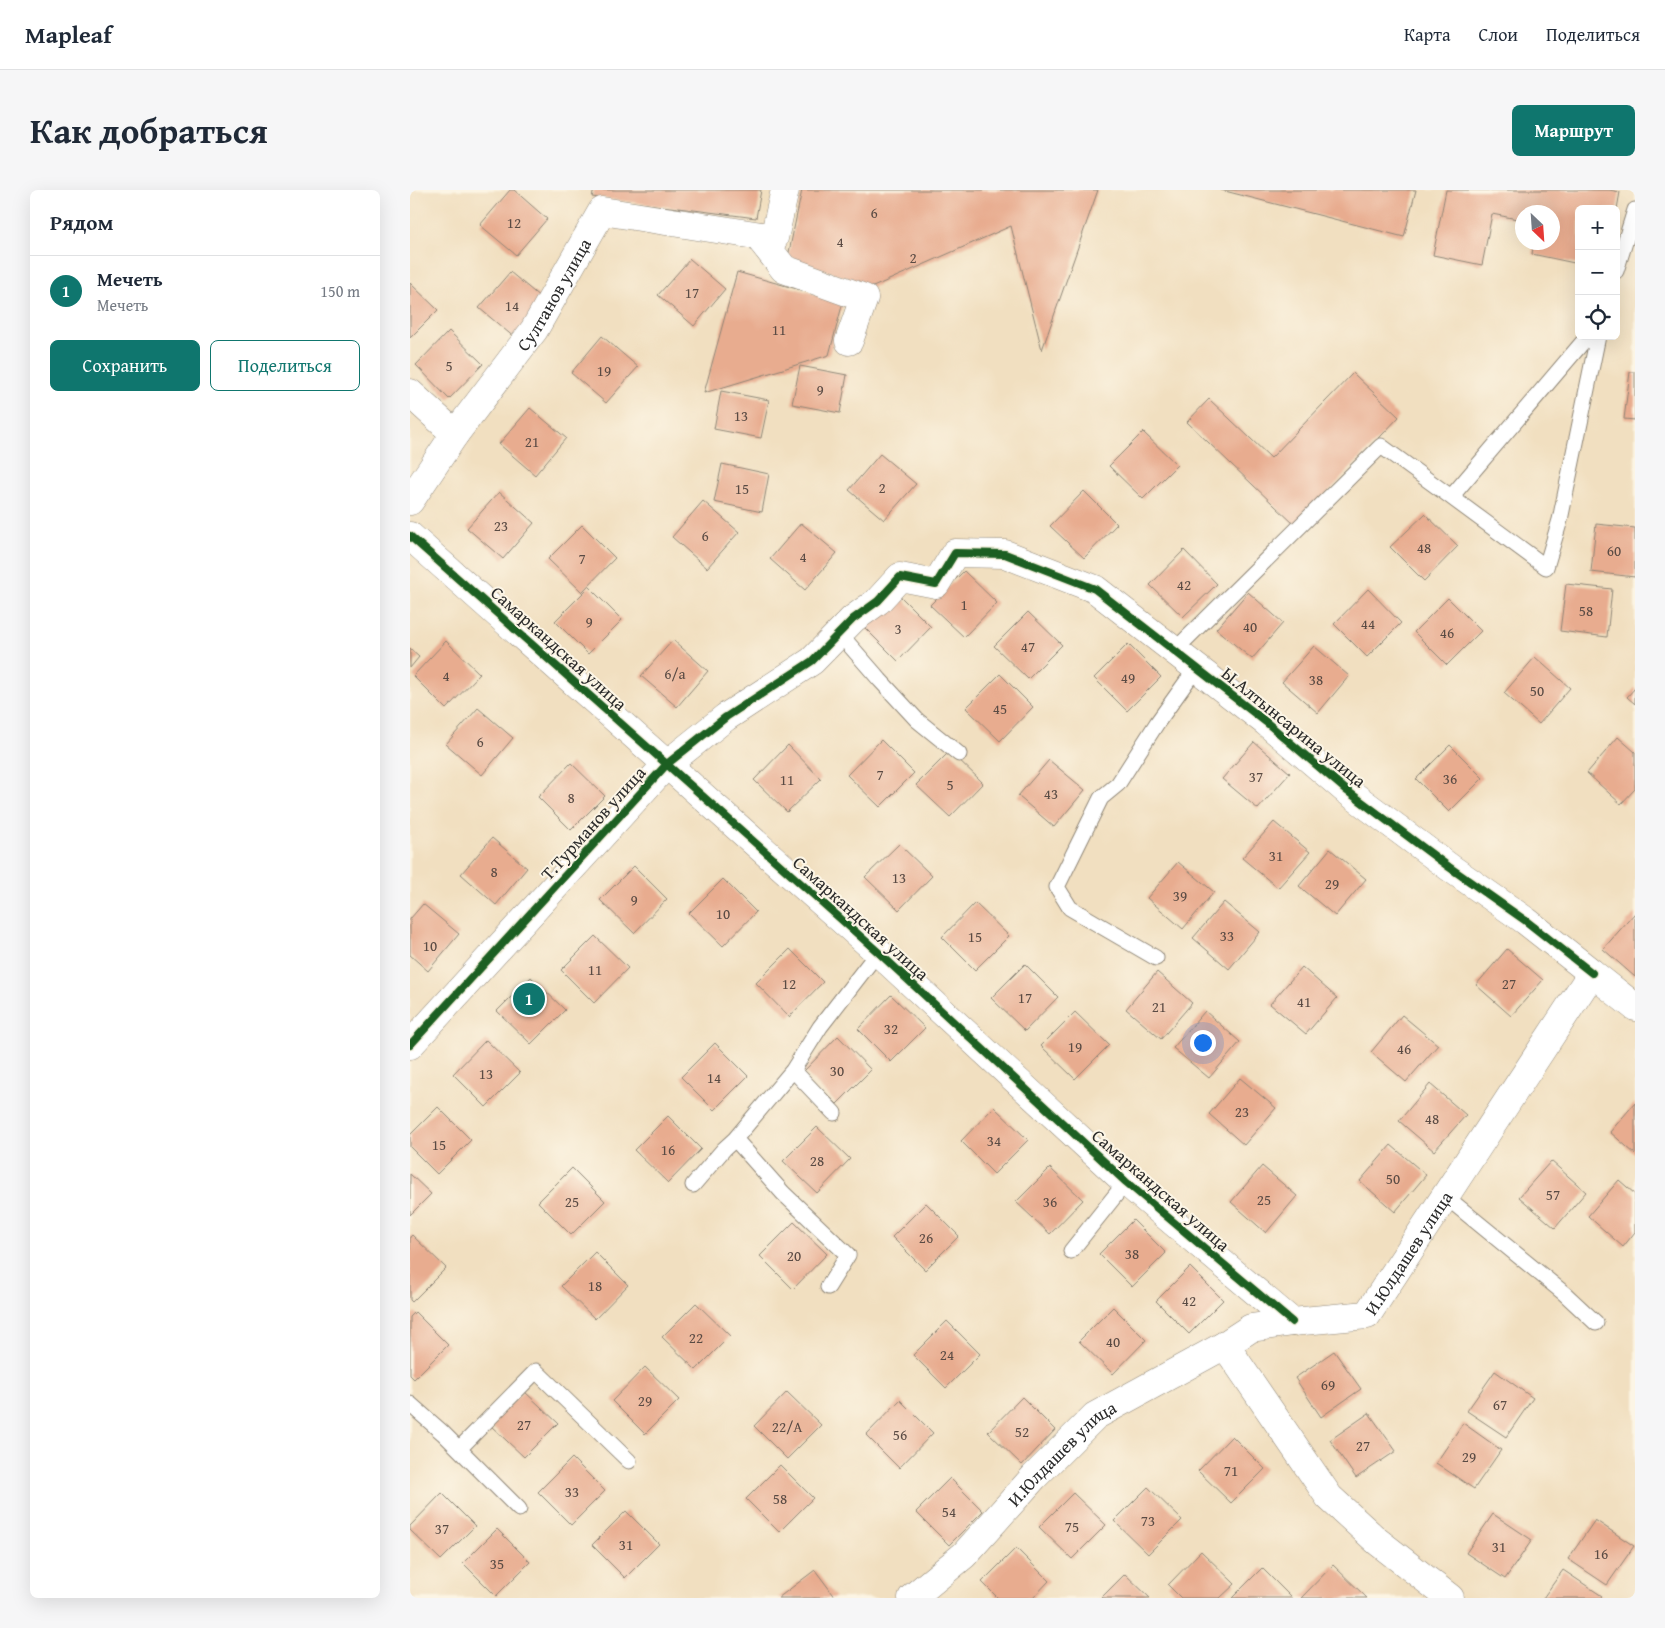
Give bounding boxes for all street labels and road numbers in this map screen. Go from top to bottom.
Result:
street label: Султанов улица [509,232,598,356]
street label: Самаркандская улица [485,579,634,717]
street label: Ы.Алтынсарина улица [1216,660,1373,794]
street label: Т.Турманов улица [534,759,652,886]
street label: Самаркандская улица [787,849,936,987]
street label: Самаркандская улица [1086,1122,1236,1258]
street label: И.Юлдашев улица [1357,1185,1459,1320]
street label: И.Юлдашев улица [1001,1393,1121,1512]

